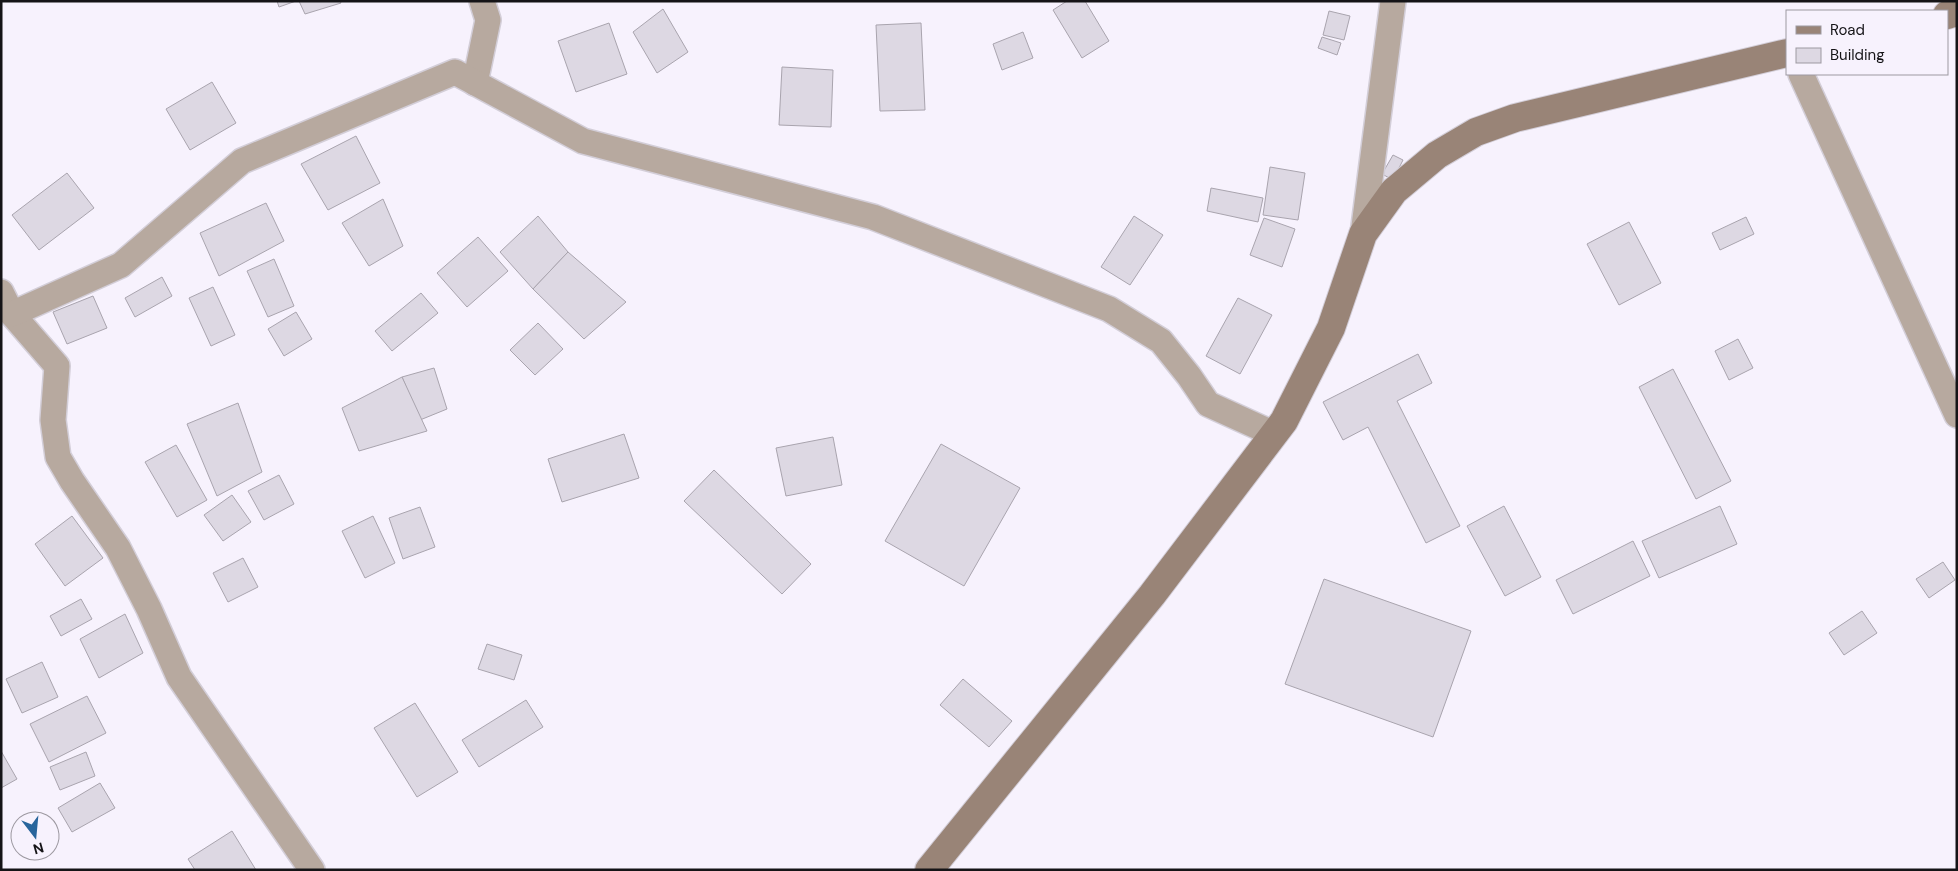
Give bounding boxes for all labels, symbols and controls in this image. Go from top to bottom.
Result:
legend [1786,10,1948,75]
text: Road [1830,20,1865,40]
text: Building [1830,45,1885,65]
north arrow [10,811,60,861]
text: N [31,838,46,859]

